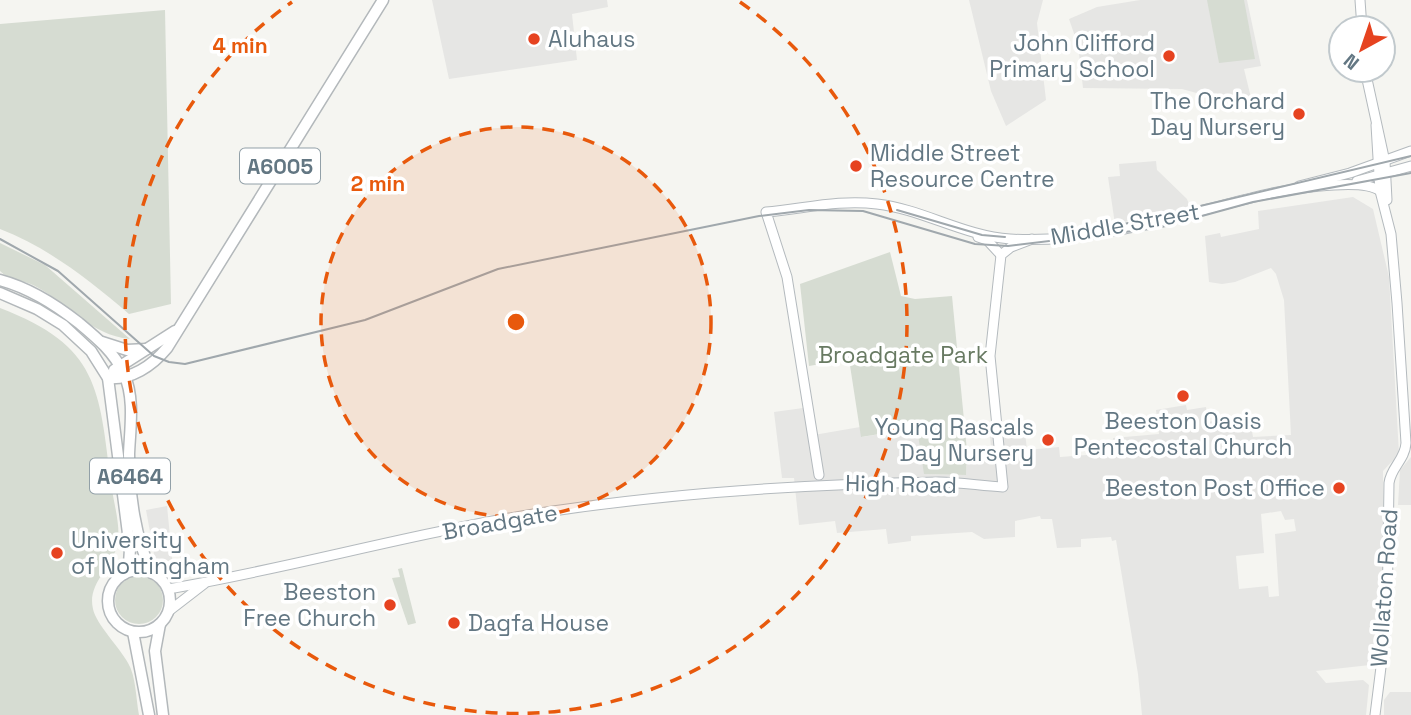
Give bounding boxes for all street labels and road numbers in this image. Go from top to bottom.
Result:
road number: A6005 [240,148,320,184]
street label: Middle Street [1048,196,1202,252]
road number: A6464 [90,458,170,494]
street label: High Road [845,468,957,500]
street label: Broadgate [440,497,560,547]
street label: Wollaton Road [1364,508,1404,668]

